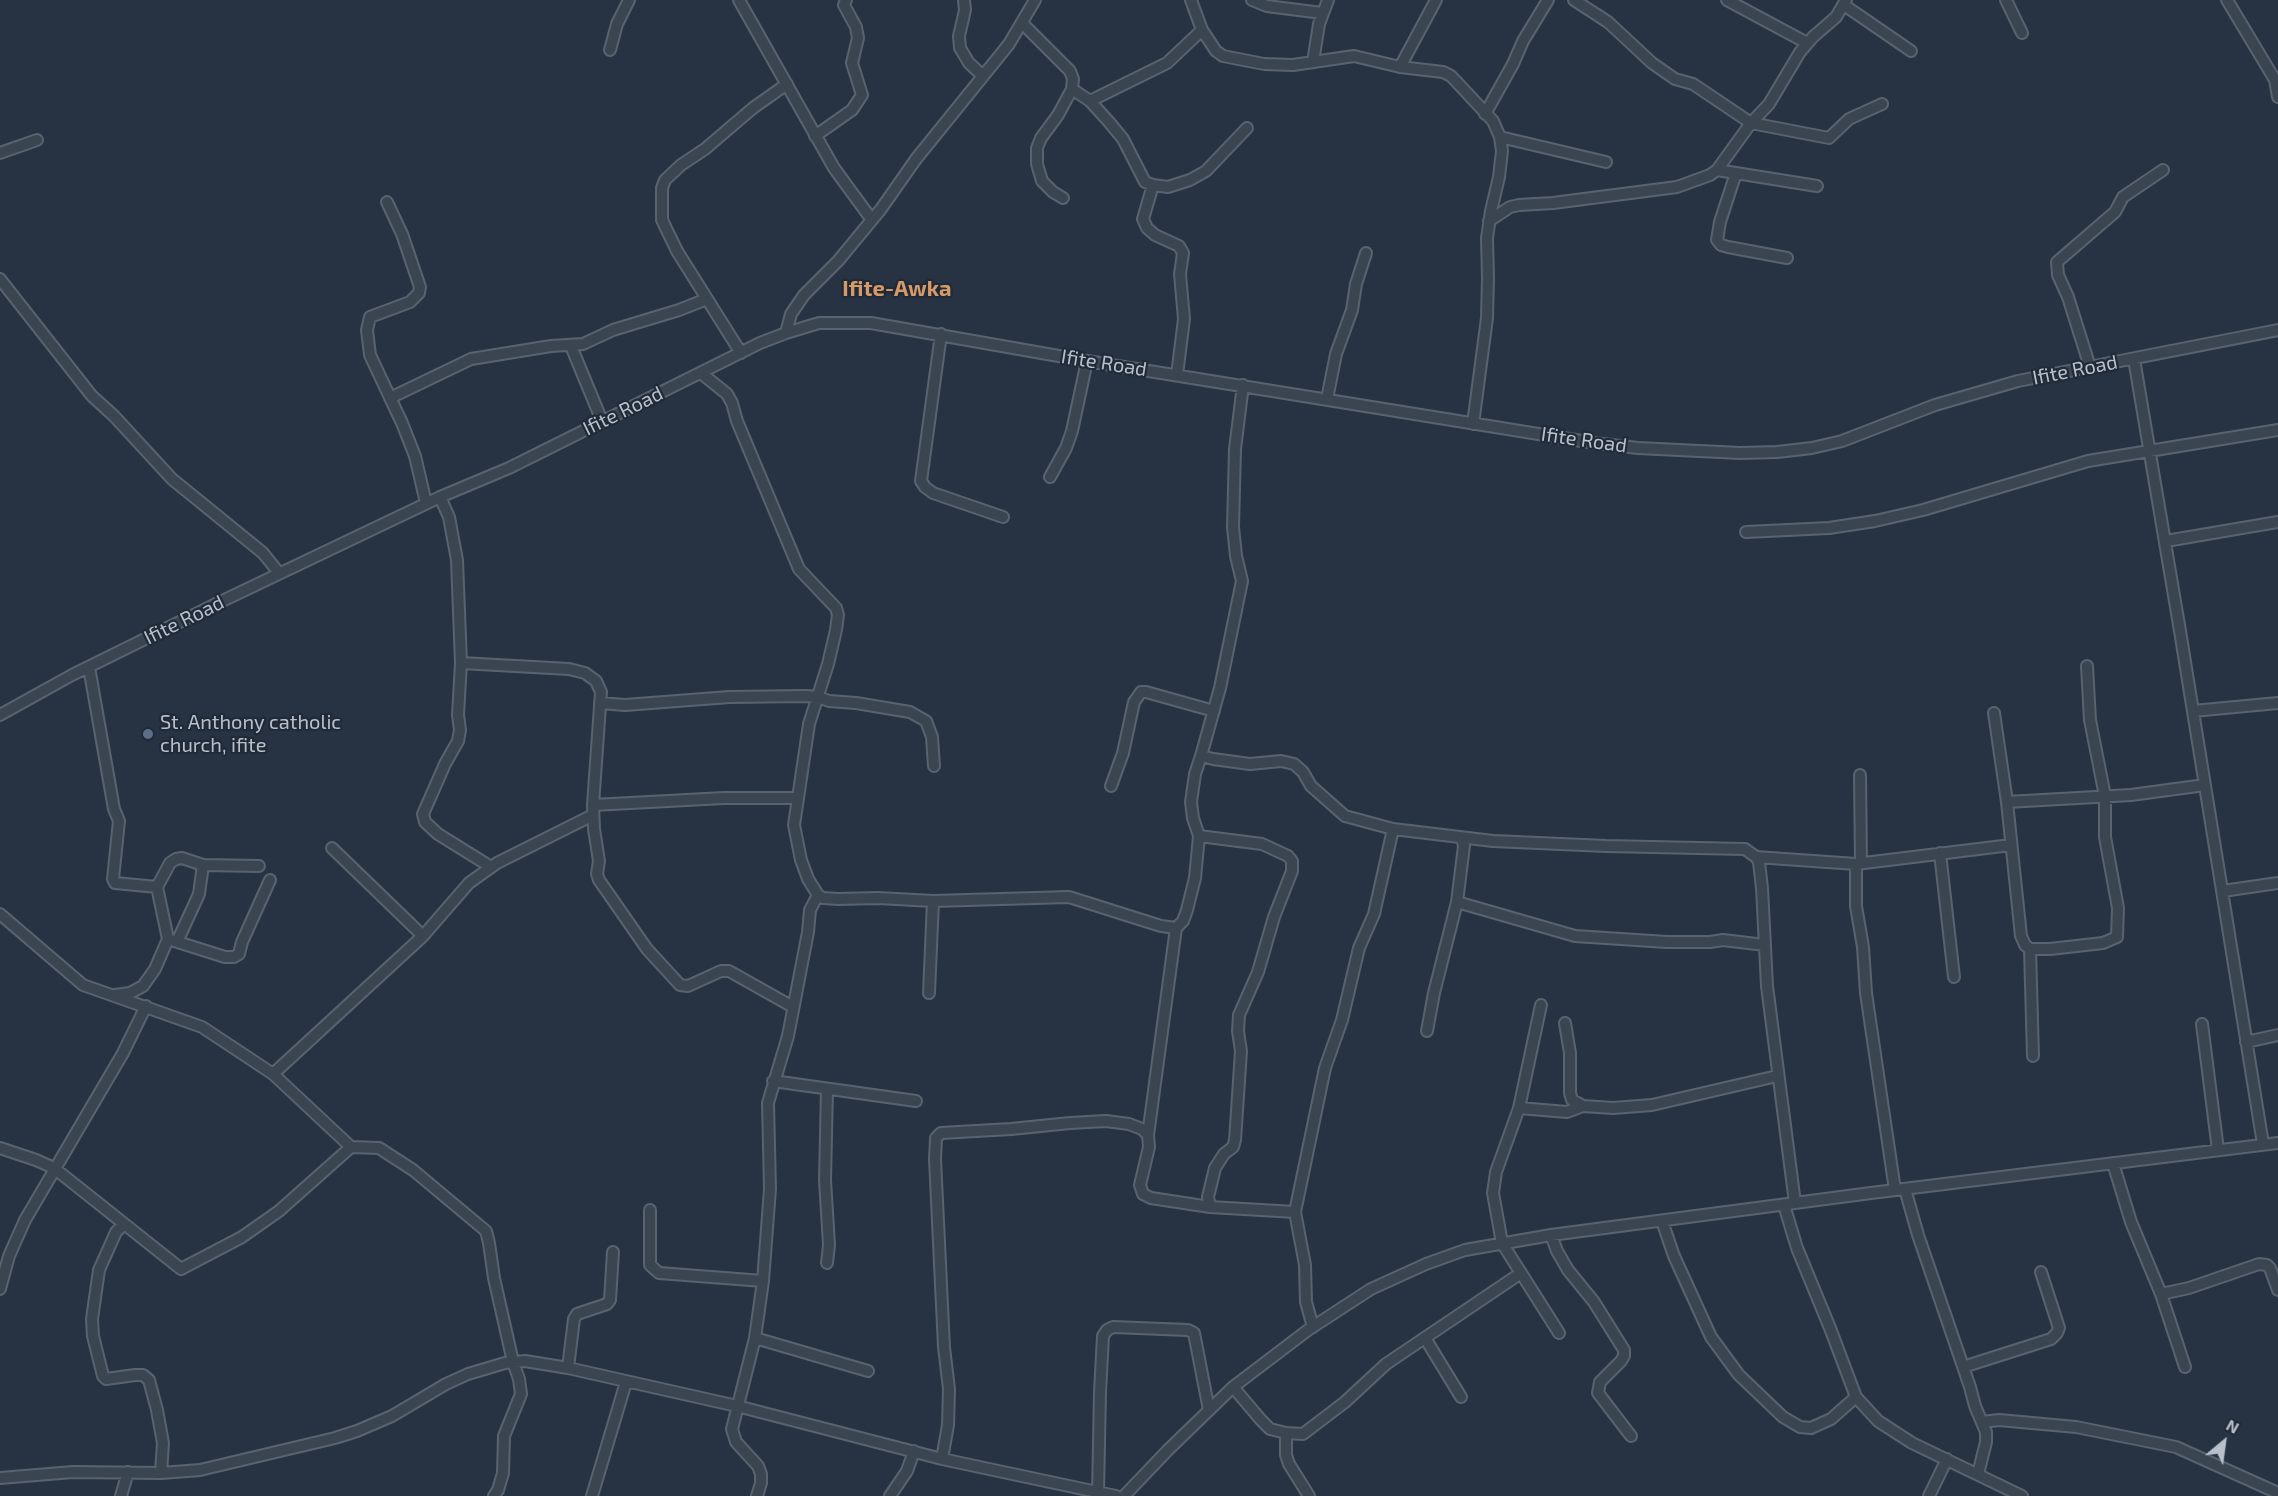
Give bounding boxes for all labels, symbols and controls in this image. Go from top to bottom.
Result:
district label: Ifite-Awka [842,276,952,302]
street label: Ifite Road [1060,344,1148,382]
street label: Ifite Road [2030,350,2120,390]
street label: Ifite Road [579,381,667,441]
street label: Ifite Road [1540,422,1628,458]
street label: Ifite Road [140,590,228,650]
place label: St. Anthony catholic church, ifite [160,710,341,757]
marker: St. Anthony catholic church, ifite [141,727,155,741]
north arrow [2194,1412,2254,1472]
text: N [2223,1415,2243,1437]

